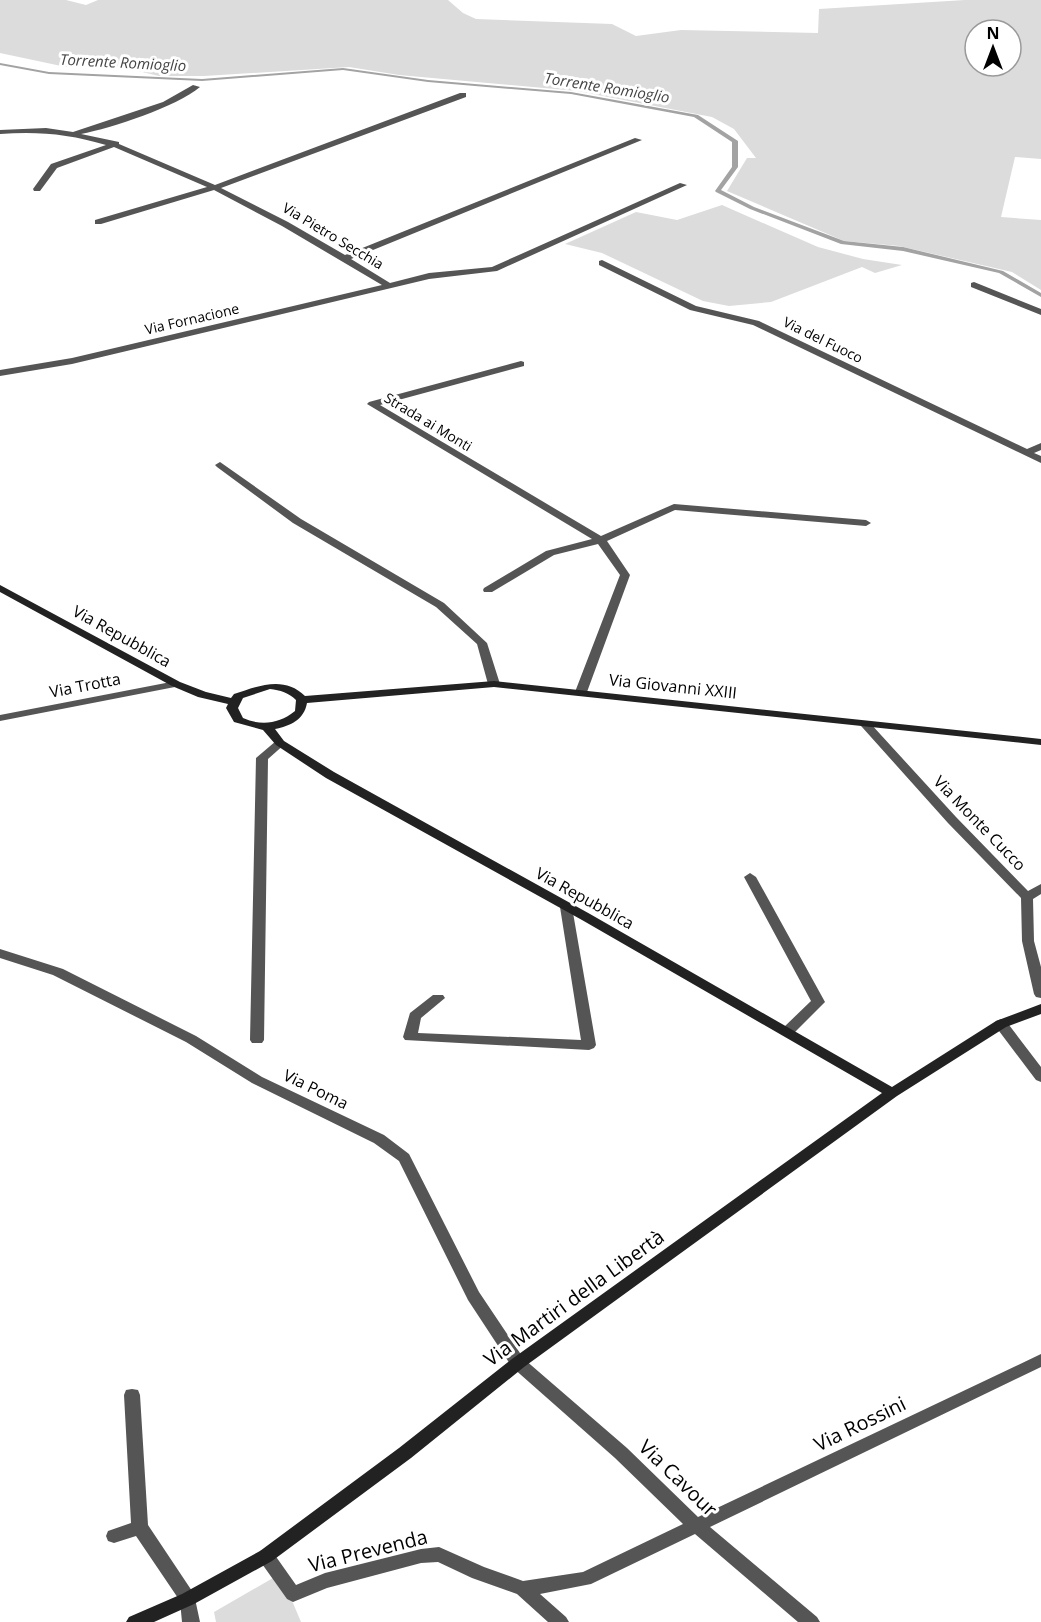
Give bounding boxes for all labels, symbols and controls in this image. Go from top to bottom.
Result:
north arrow [963,18,1023,78]
text: N [986,22,1000,44]
water label: Torrente Romioglio [59,49,187,75]
water label: Torrente Romioglio [543,67,671,107]
street label: Via Pietro Secchia [279,198,387,273]
street label: Via Fornacione [143,298,241,339]
street label: Via del Fuoco [780,312,866,367]
street label: Strada ai Monti [381,388,476,455]
street label: Via Repubblica [69,600,175,672]
street label: Via Trotta [48,667,122,703]
street label: Via Giovanni XXIII [608,668,738,704]
street label: Via Monte Cucco [929,771,1031,875]
street label: Via Repubblica [532,862,638,934]
street label: Via Poma [280,1064,352,1114]
street label: Via Martiri della Libertà [478,1223,669,1372]
street label: Via Rossini [809,1390,910,1457]
street label: Via Cavour [633,1433,723,1522]
street label: Via Prevenda [306,1523,430,1578]

